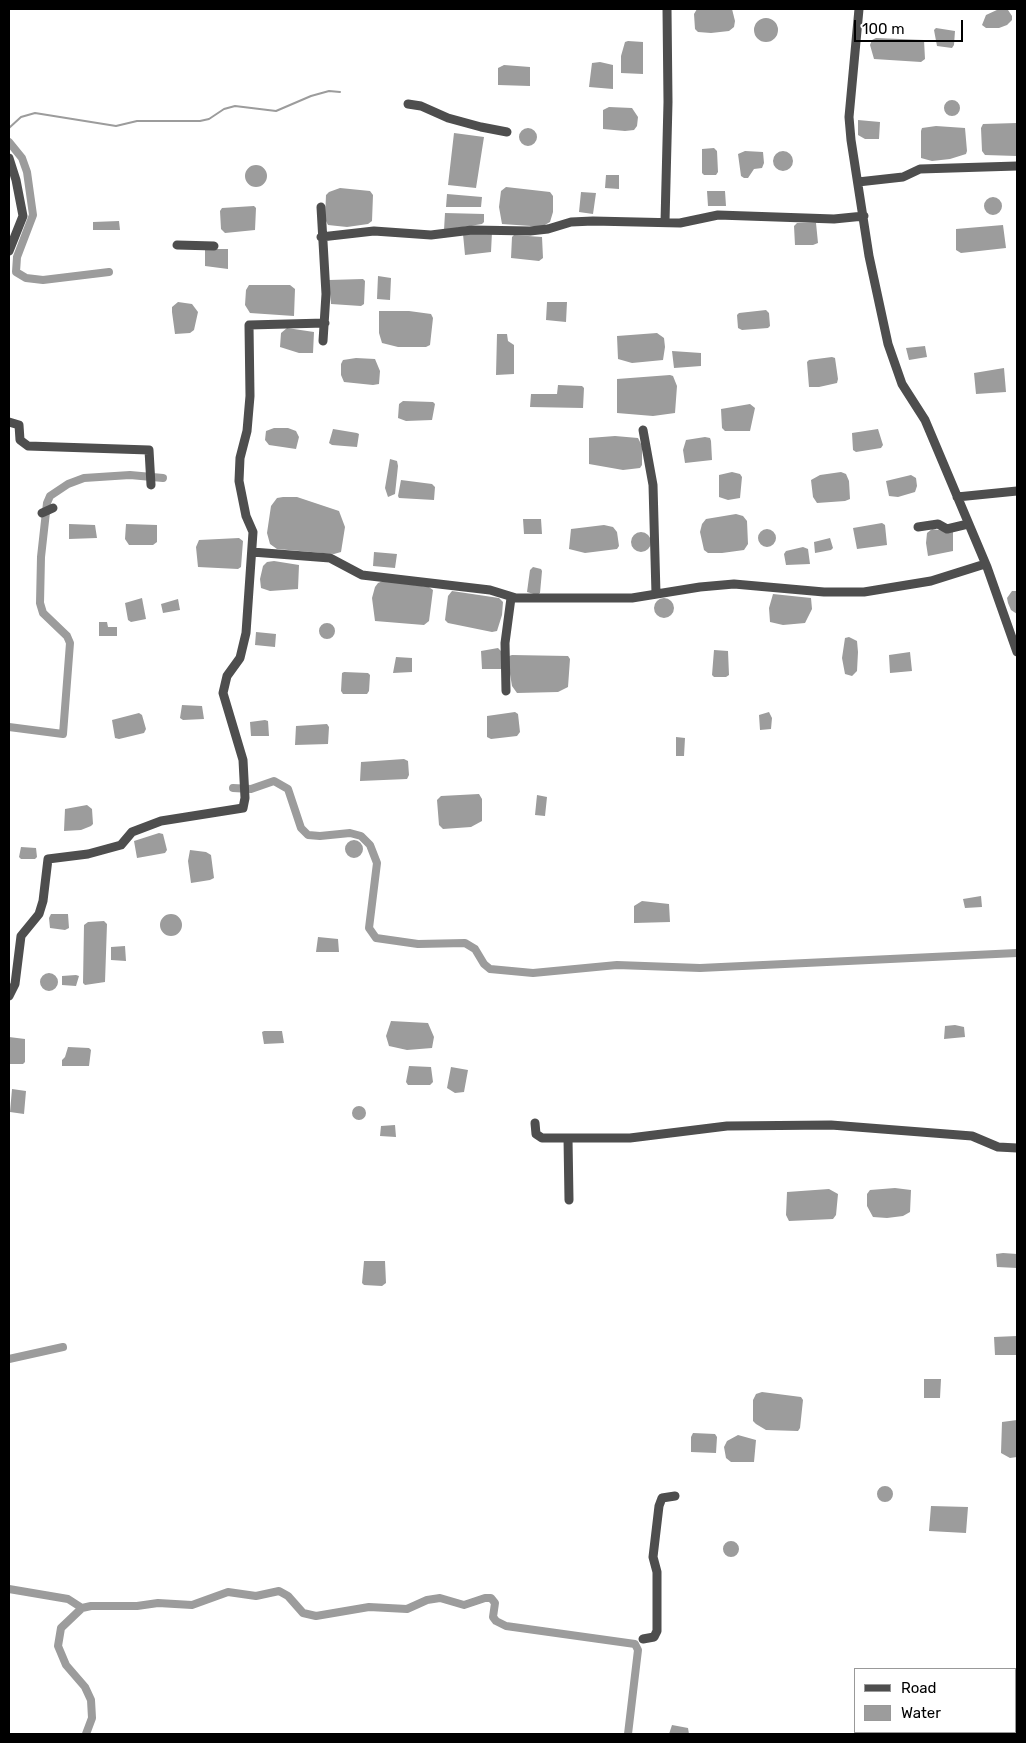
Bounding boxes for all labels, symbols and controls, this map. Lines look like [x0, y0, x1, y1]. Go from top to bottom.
scale bar [856, 10, 965, 42]
text: 100 m [862, 20, 904, 38]
legend [854, 1668, 1016, 1733]
text: Road [901, 1679, 937, 1697]
text: Water [901, 1704, 941, 1722]

